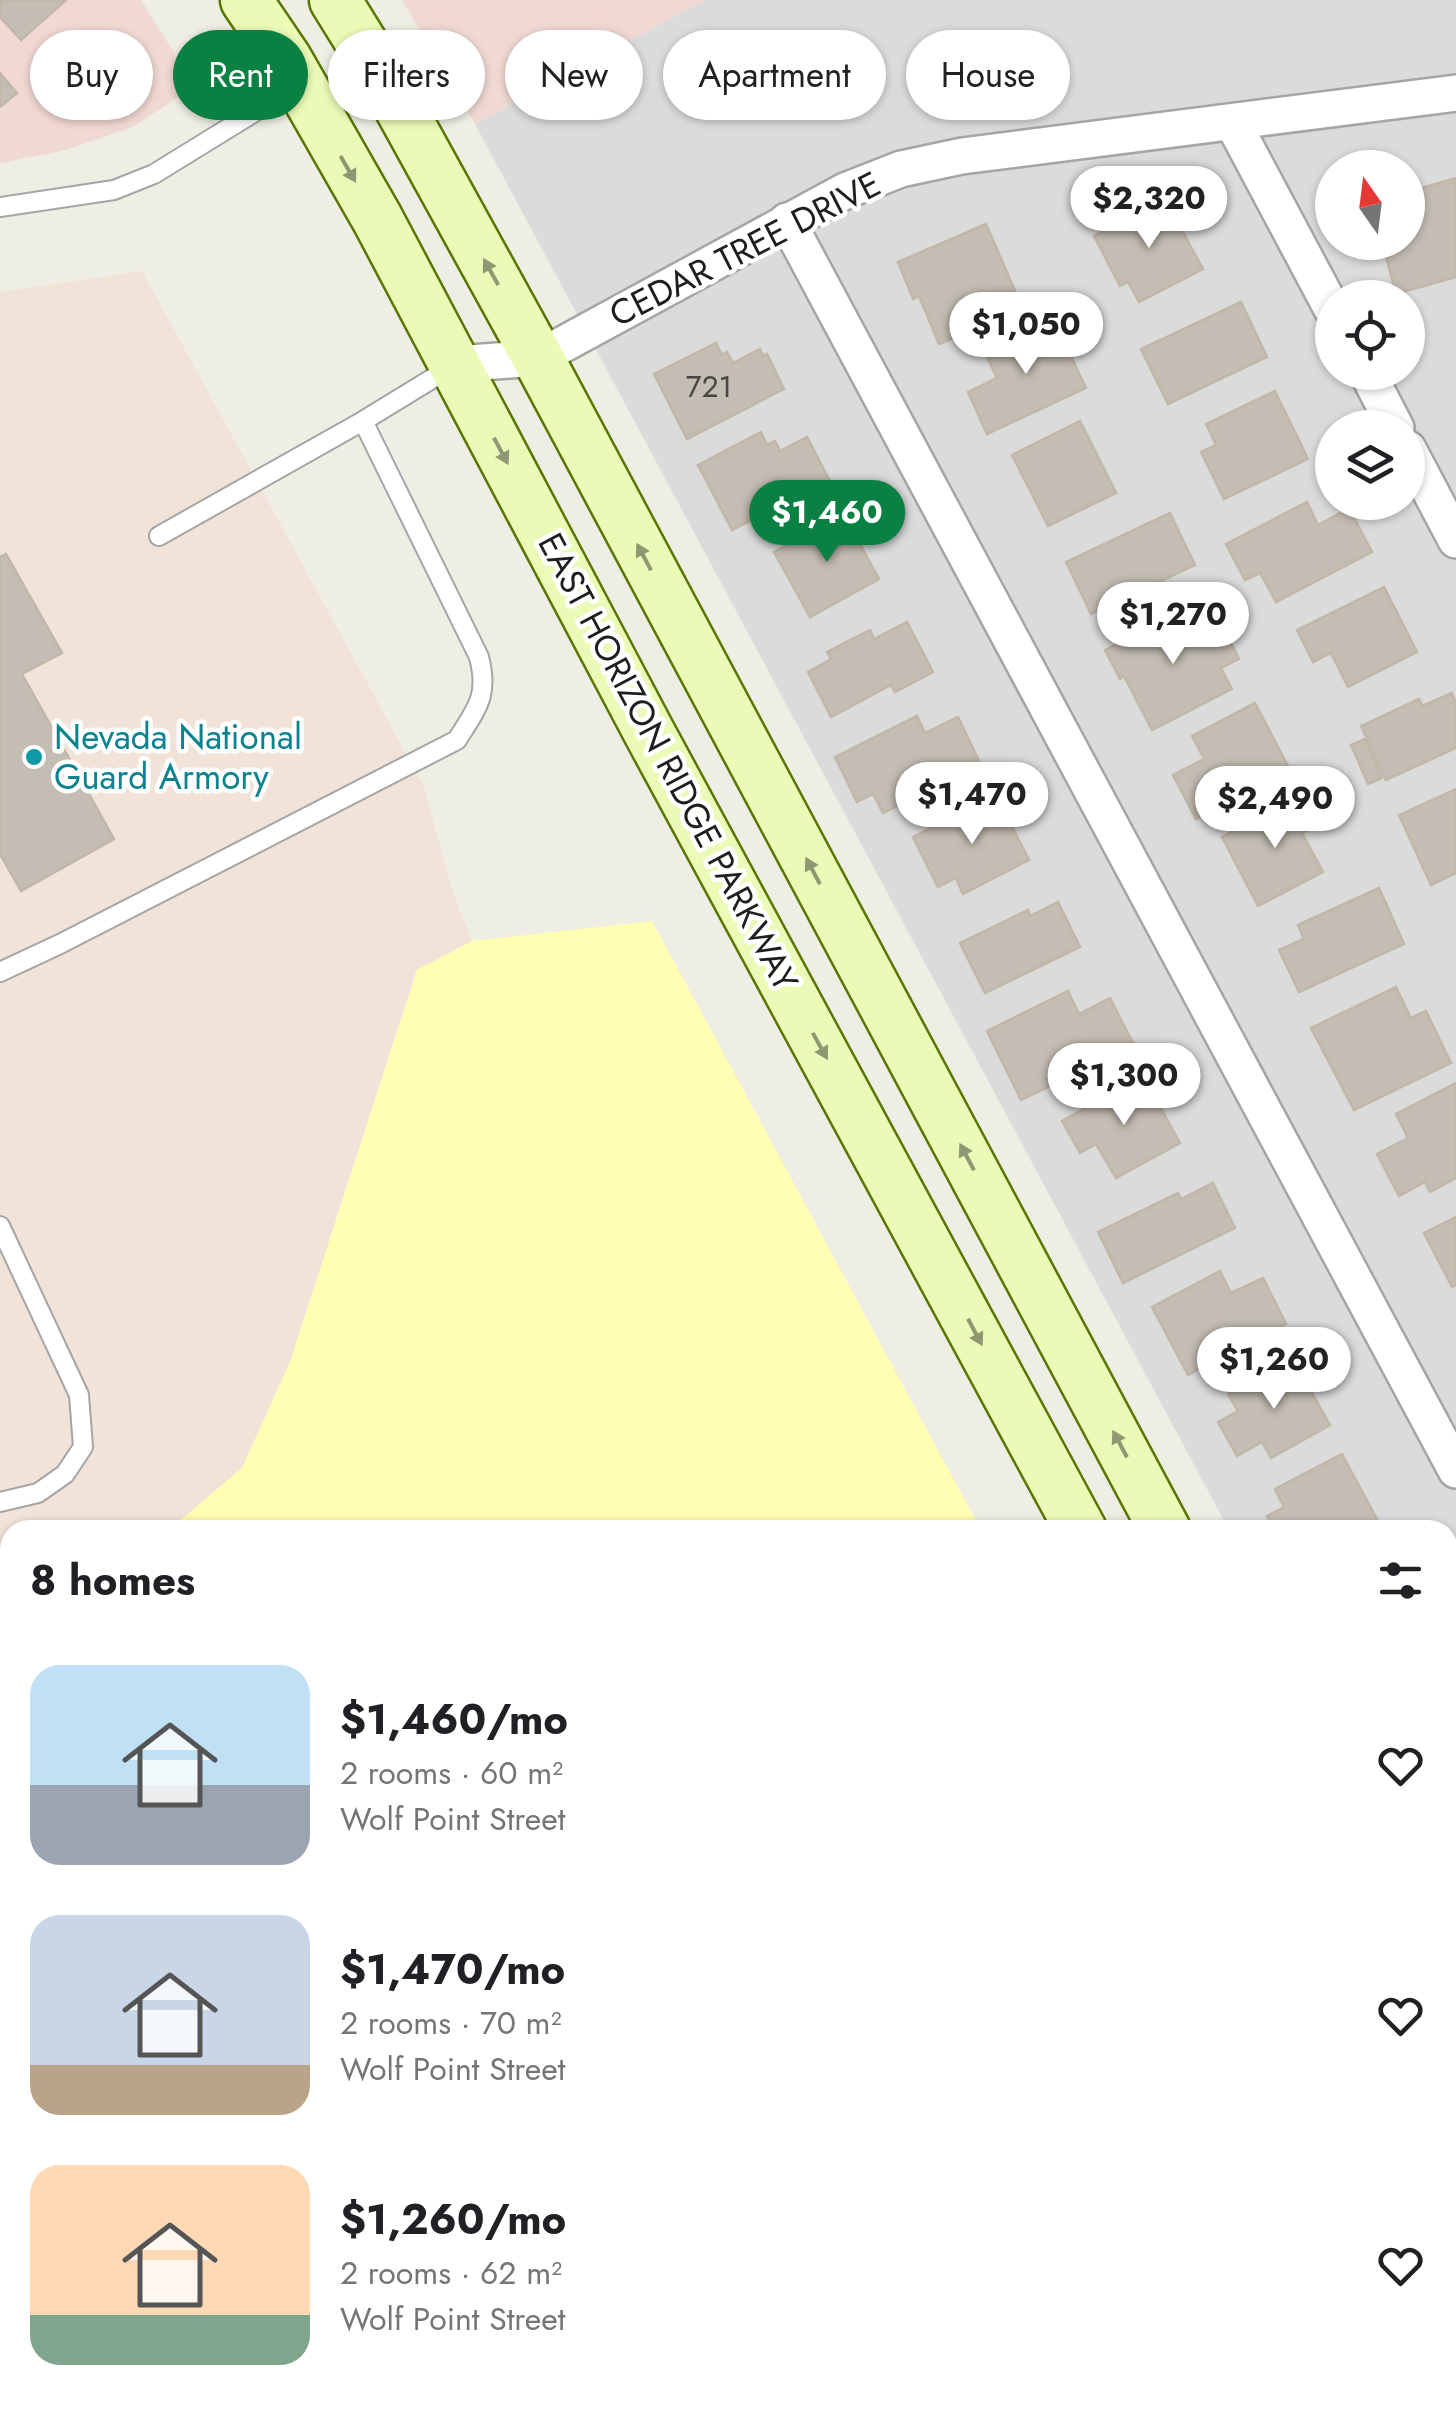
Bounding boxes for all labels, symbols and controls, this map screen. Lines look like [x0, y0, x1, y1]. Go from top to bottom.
chip: Buy [30, 30, 153, 120]
chip: Rent [173, 30, 308, 120]
chip: Filters [328, 30, 485, 120]
chip: New [505, 30, 643, 120]
chip: Apartment [663, 30, 886, 120]
chip: House [906, 30, 1070, 120]
north arrow [1315, 150, 1425, 260]
map controls [1315, 150, 1425, 520]
one-way arrow [339, 155, 357, 183]
street label: CEDAR TREE DRIVE [601, 159, 889, 339]
pin: $2,320 [1068, 166, 1230, 251]
text: $2,320 [1092, 175, 1206, 221]
one-way arrow [483, 258, 500, 287]
button: locate [1315, 280, 1425, 390]
pin: $1,050 [945, 292, 1107, 377]
text: $1,050 [971, 301, 1081, 347]
house number: 721 [686, 365, 732, 408]
button: layers [1315, 410, 1425, 520]
one-way arrow [493, 436, 510, 465]
pin: $1,460 [746, 480, 908, 565]
text: $1,460 [771, 489, 883, 535]
street label: EAST HORIZON RIDGE PARKWAY [526, 524, 810, 1000]
one-way arrow [636, 542, 653, 571]
pin: $1,270 [1092, 582, 1254, 667]
text: $1,270 [1119, 591, 1227, 637]
place label: Nevada National Guard Armory [54, 712, 302, 802]
marker: Nevada National Guard Armory [23, 746, 45, 768]
pin: $1,470 [891, 762, 1053, 847]
pin: $2,490 [1194, 766, 1356, 851]
text: $1,470 [917, 771, 1027, 817]
text: $2,490 [1217, 775, 1333, 821]
one-way arrow [804, 857, 822, 885]
one-way arrow [812, 1031, 829, 1060]
pin: $1,300 [1043, 1043, 1205, 1128]
text: $1,300 [1070, 1052, 1178, 1098]
one-way arrow [959, 1143, 976, 1171]
one-way arrow [966, 1317, 983, 1346]
pin: $1,260 [1193, 1327, 1355, 1412]
text: $1,260 [1219, 1336, 1329, 1382]
one-way arrow [1111, 1429, 1128, 1458]
text: 8 homes [30, 1550, 195, 1611]
icon: filters [1373, 1553, 1428, 1608]
text: $1,460/mo [340, 1689, 568, 1750]
icon: home [110, 1705, 230, 1825]
icon: heart [1373, 1738, 1428, 1793]
text: 2 rooms · 60 m² [340, 1750, 563, 1796]
text: Wolf Point Street [340, 1796, 566, 1842]
text: $1,470/mo [340, 1939, 565, 2000]
icon: home [110, 1955, 230, 2075]
icon: heart [1373, 1988, 1428, 2043]
text: 2 rooms · 70 m² [340, 2000, 562, 2046]
text: Wolf Point Street [340, 2046, 566, 2092]
text: $1,260/mo [340, 2189, 566, 2250]
icon: home [110, 2205, 230, 2325]
icon: heart [1373, 2238, 1428, 2293]
text: 2 rooms · 62 m² [340, 2250, 562, 2296]
text: Wolf Point Street [340, 2296, 566, 2342]

